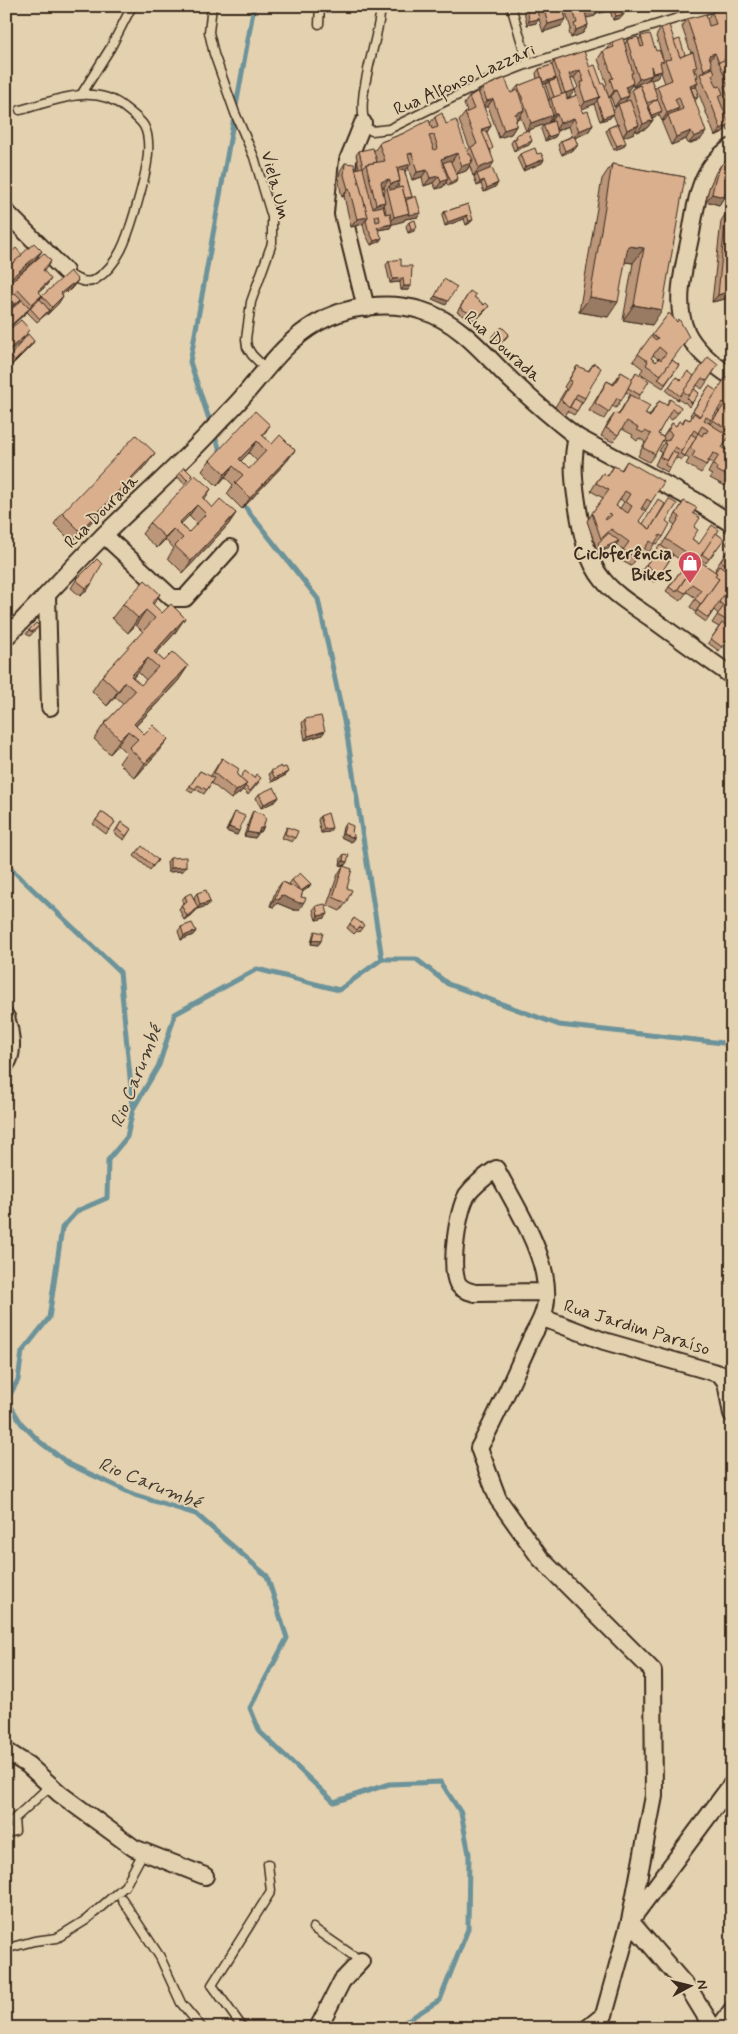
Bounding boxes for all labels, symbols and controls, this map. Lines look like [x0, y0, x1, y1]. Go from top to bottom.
street label: Rua Alfonso Lazzari [390, 38, 540, 124]
street label: Viela Um [254, 148, 296, 222]
street label: Rua Dourada [459, 306, 546, 388]
street label: Rua Dourada [59, 469, 144, 554]
place label: Cicloferência Bikes [573, 542, 672, 587]
shop icon: Cicloferência Bikes [677, 550, 703, 584]
water label: Rio Carumbé [105, 1019, 169, 1131]
street label: Rua Jardim Paraíso [561, 1294, 713, 1362]
water label: Rio Carumbé [95, 1452, 207, 1516]
north arrow [666, 1962, 716, 2012]
text: N [692, 1979, 711, 1990]

